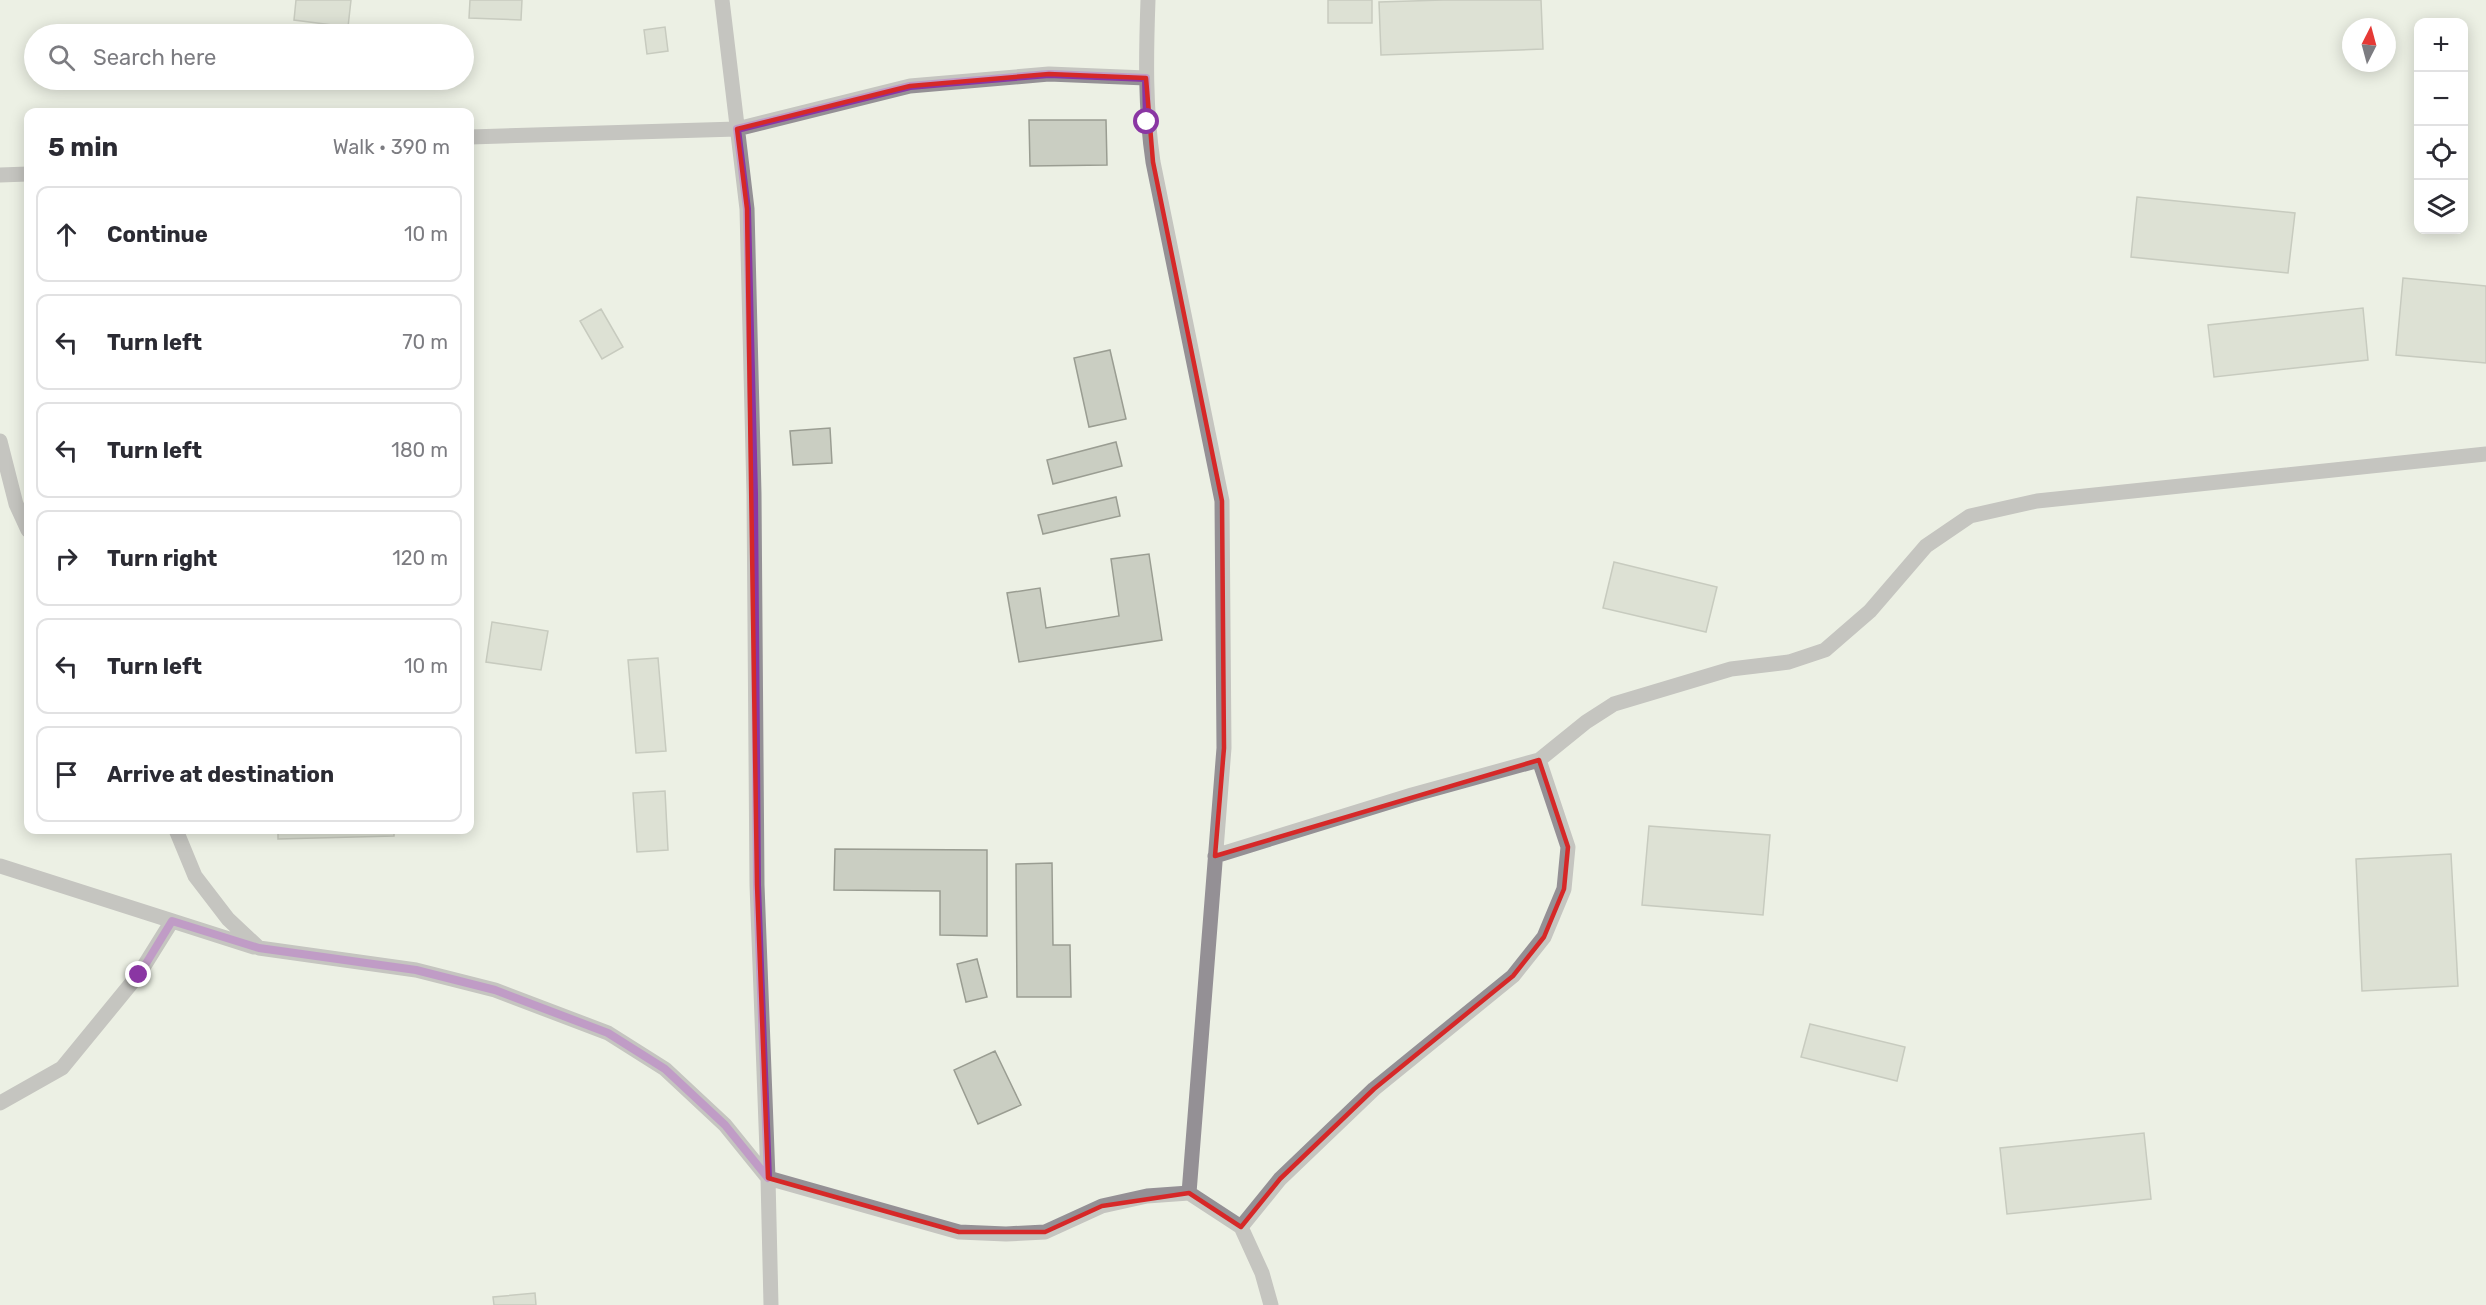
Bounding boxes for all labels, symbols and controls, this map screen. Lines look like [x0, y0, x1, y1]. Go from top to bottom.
north arrow [2342, 18, 2396, 72]
map controls [2414, 18, 2468, 234]
button: + [2414, 18, 2468, 72]
search box [24, 24, 474, 90]
icon: search [45, 41, 78, 74]
text: Search here [93, 44, 216, 71]
button: − [2414, 72, 2468, 126]
route start [1133, 108, 1159, 134]
button: locate [2414, 126, 2468, 180]
text: 5 min [48, 132, 118, 163]
text: Walk · 390 m [333, 135, 450, 159]
button: layers [2414, 180, 2468, 234]
icon: ahead [50, 218, 83, 251]
text: Continue [107, 221, 208, 248]
text: 10 m [404, 222, 448, 246]
icon: left [50, 326, 83, 359]
text: Turn left [107, 329, 202, 356]
text: 70 m [402, 330, 448, 354]
icon: left [50, 434, 83, 467]
text: Turn left [107, 437, 202, 464]
text: 180 m [391, 438, 448, 462]
icon: right [50, 542, 83, 575]
text: Turn right [107, 545, 217, 572]
text: 120 m [392, 546, 448, 570]
icon: left [50, 650, 83, 683]
text: Turn left [107, 653, 202, 680]
text: 10 m [404, 654, 448, 678]
icon: arrive [50, 758, 83, 791]
text: Arrive at destination [107, 761, 334, 788]
route end [125, 961, 151, 987]

